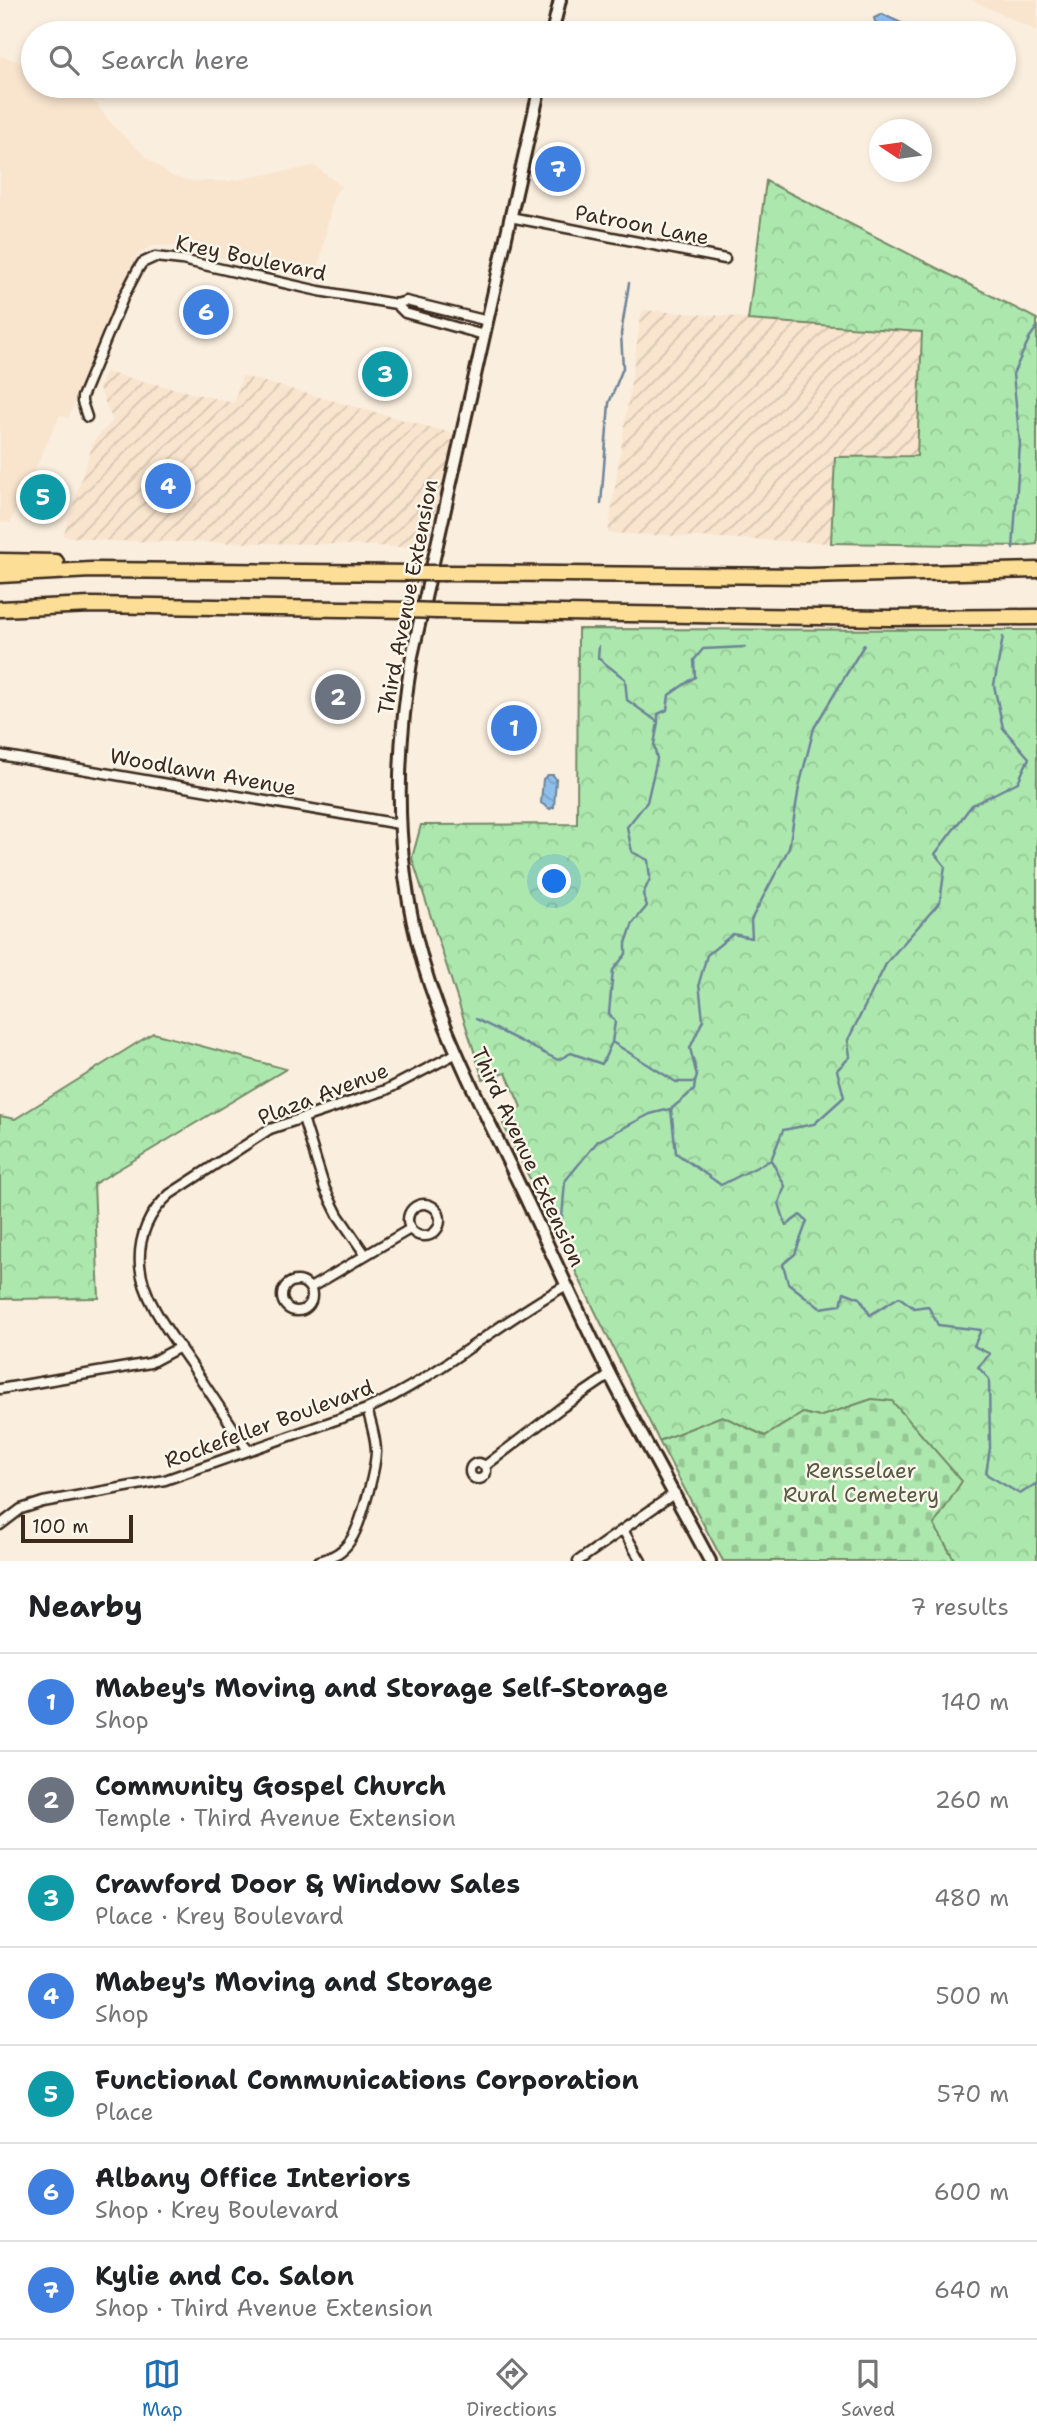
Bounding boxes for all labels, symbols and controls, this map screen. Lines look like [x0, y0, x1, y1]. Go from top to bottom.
search box [21, 21, 1016, 98]
icon: search [45, 41, 83, 79]
text: Search here [101, 42, 250, 77]
north arrow [869, 119, 932, 182]
pin: 7 [535, 143, 581, 195]
street label: Patroon Lane [573, 198, 711, 252]
street label: Krey Boulevard [173, 228, 329, 288]
pin: 6 [183, 286, 229, 338]
pin: 3 [362, 348, 408, 400]
pin: 4 [145, 460, 191, 512]
pin: 5 [20, 471, 66, 523]
street label: Third Avenue Extension [371, 477, 445, 717]
pin: 2 [315, 671, 361, 723]
pin: 1 [491, 702, 537, 754]
street label: Woodlawn Avenue [108, 742, 298, 802]
your location [537, 864, 571, 898]
street label: Third Avenue Extension [465, 1043, 591, 1272]
street label: Plaza Avenue [254, 1056, 392, 1132]
street label: Rockefeller Boulevard [161, 1373, 377, 1475]
park label: Rensselaer Rural Cemetery [783, 1457, 939, 1509]
scale bar [21, 1512, 133, 1544]
text: 100 m [32, 1514, 89, 1539]
text: Nearby [28, 1586, 143, 1627]
text: 7 results [910, 1592, 1009, 1622]
text: Mabey's Moving and Storage Self-Storage [95, 1670, 668, 1705]
text: 1 [46, 1687, 56, 1717]
text: 140 m [941, 1687, 1009, 1717]
text: Shop [95, 1705, 149, 1735]
text: Community Gospel Church [95, 1768, 446, 1803]
text: 2 [43, 1785, 59, 1815]
text: 260 m [935, 1785, 1009, 1815]
text: Temple · Third Avenue Extension [95, 1803, 456, 1833]
text: Crawford Door & Window Sales [95, 1866, 520, 1901]
text: 3 [43, 1883, 59, 1913]
text: 480 m [934, 1883, 1009, 1913]
text: Place · Krey Boulevard [95, 1901, 344, 1931]
text: Mabey's Moving and Storage [95, 1964, 493, 1999]
text: 4 [43, 1981, 59, 2011]
text: 500 m [935, 1981, 1009, 2011]
text: Shop [95, 1999, 149, 2029]
text: Functional Communications Corporation [95, 2062, 639, 2097]
text: 5 [44, 2079, 58, 2109]
text: 570 m [937, 2079, 1009, 2109]
text: Place [95, 2097, 154, 2127]
text: Albany Office Interiors [95, 2160, 411, 2195]
text: 6 [43, 2177, 59, 2207]
text: 600 m [934, 2177, 1009, 2207]
text: Shop · Krey Boulevard [95, 2195, 339, 2225]
text: Kylie and Co. Salon [95, 2258, 354, 2293]
text: 7 [43, 2275, 59, 2305]
text: 640 m [934, 2275, 1009, 2305]
text: Shop · Third Avenue Extension [95, 2293, 433, 2323]
tab: Map [142, 2355, 183, 2422]
tab: Directions [467, 2355, 557, 2422]
tab: Saved [841, 2355, 895, 2422]

